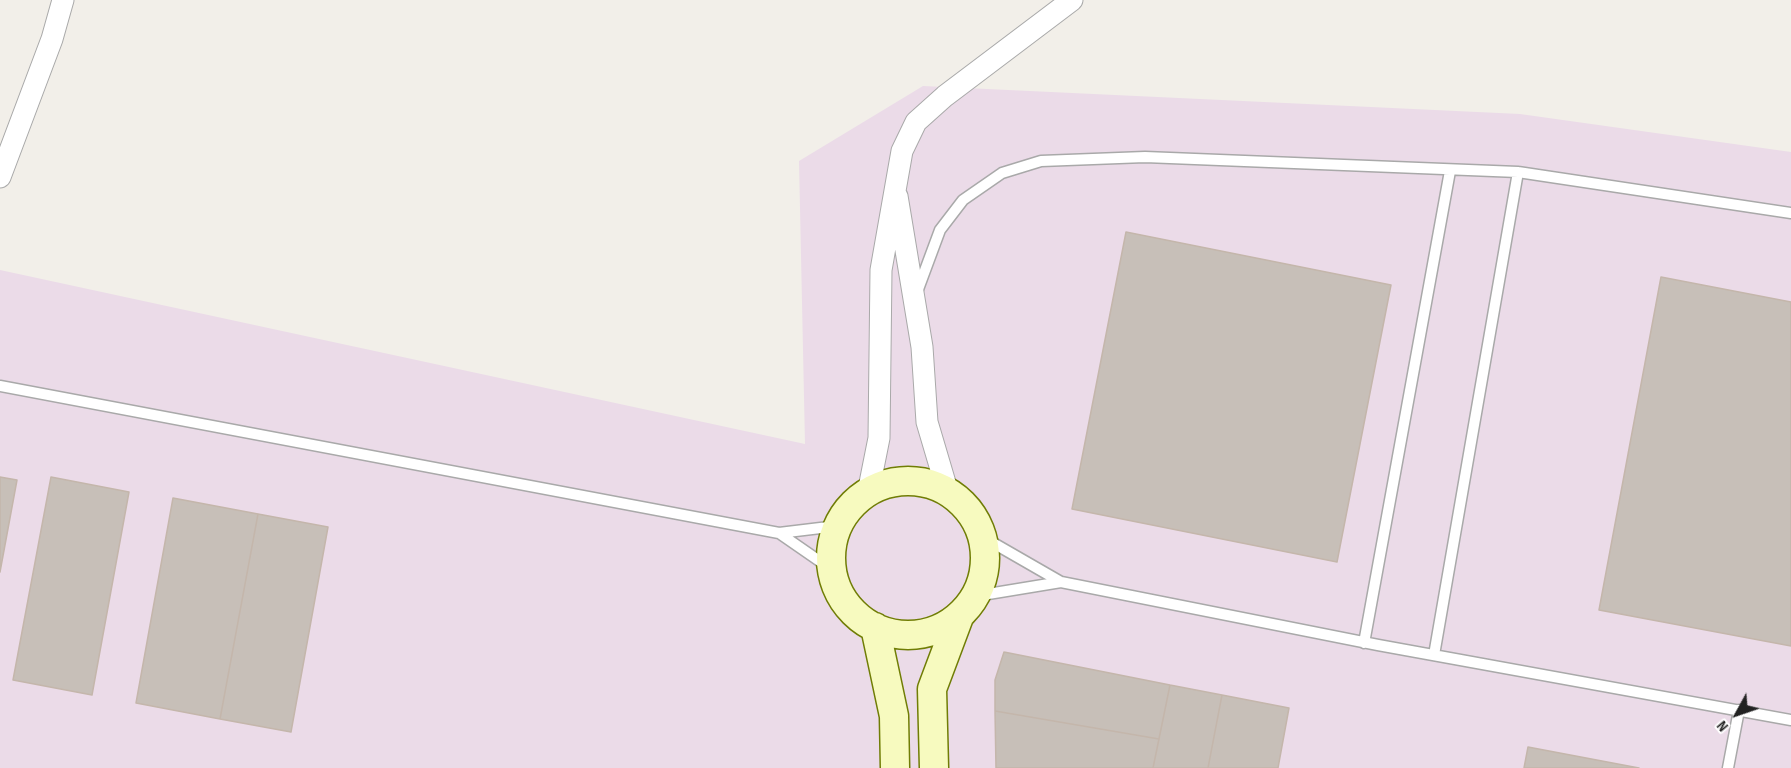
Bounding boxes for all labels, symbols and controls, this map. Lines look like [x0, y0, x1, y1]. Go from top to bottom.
north arrow [1707, 684, 1767, 744]
text: N [1713, 717, 1733, 735]

